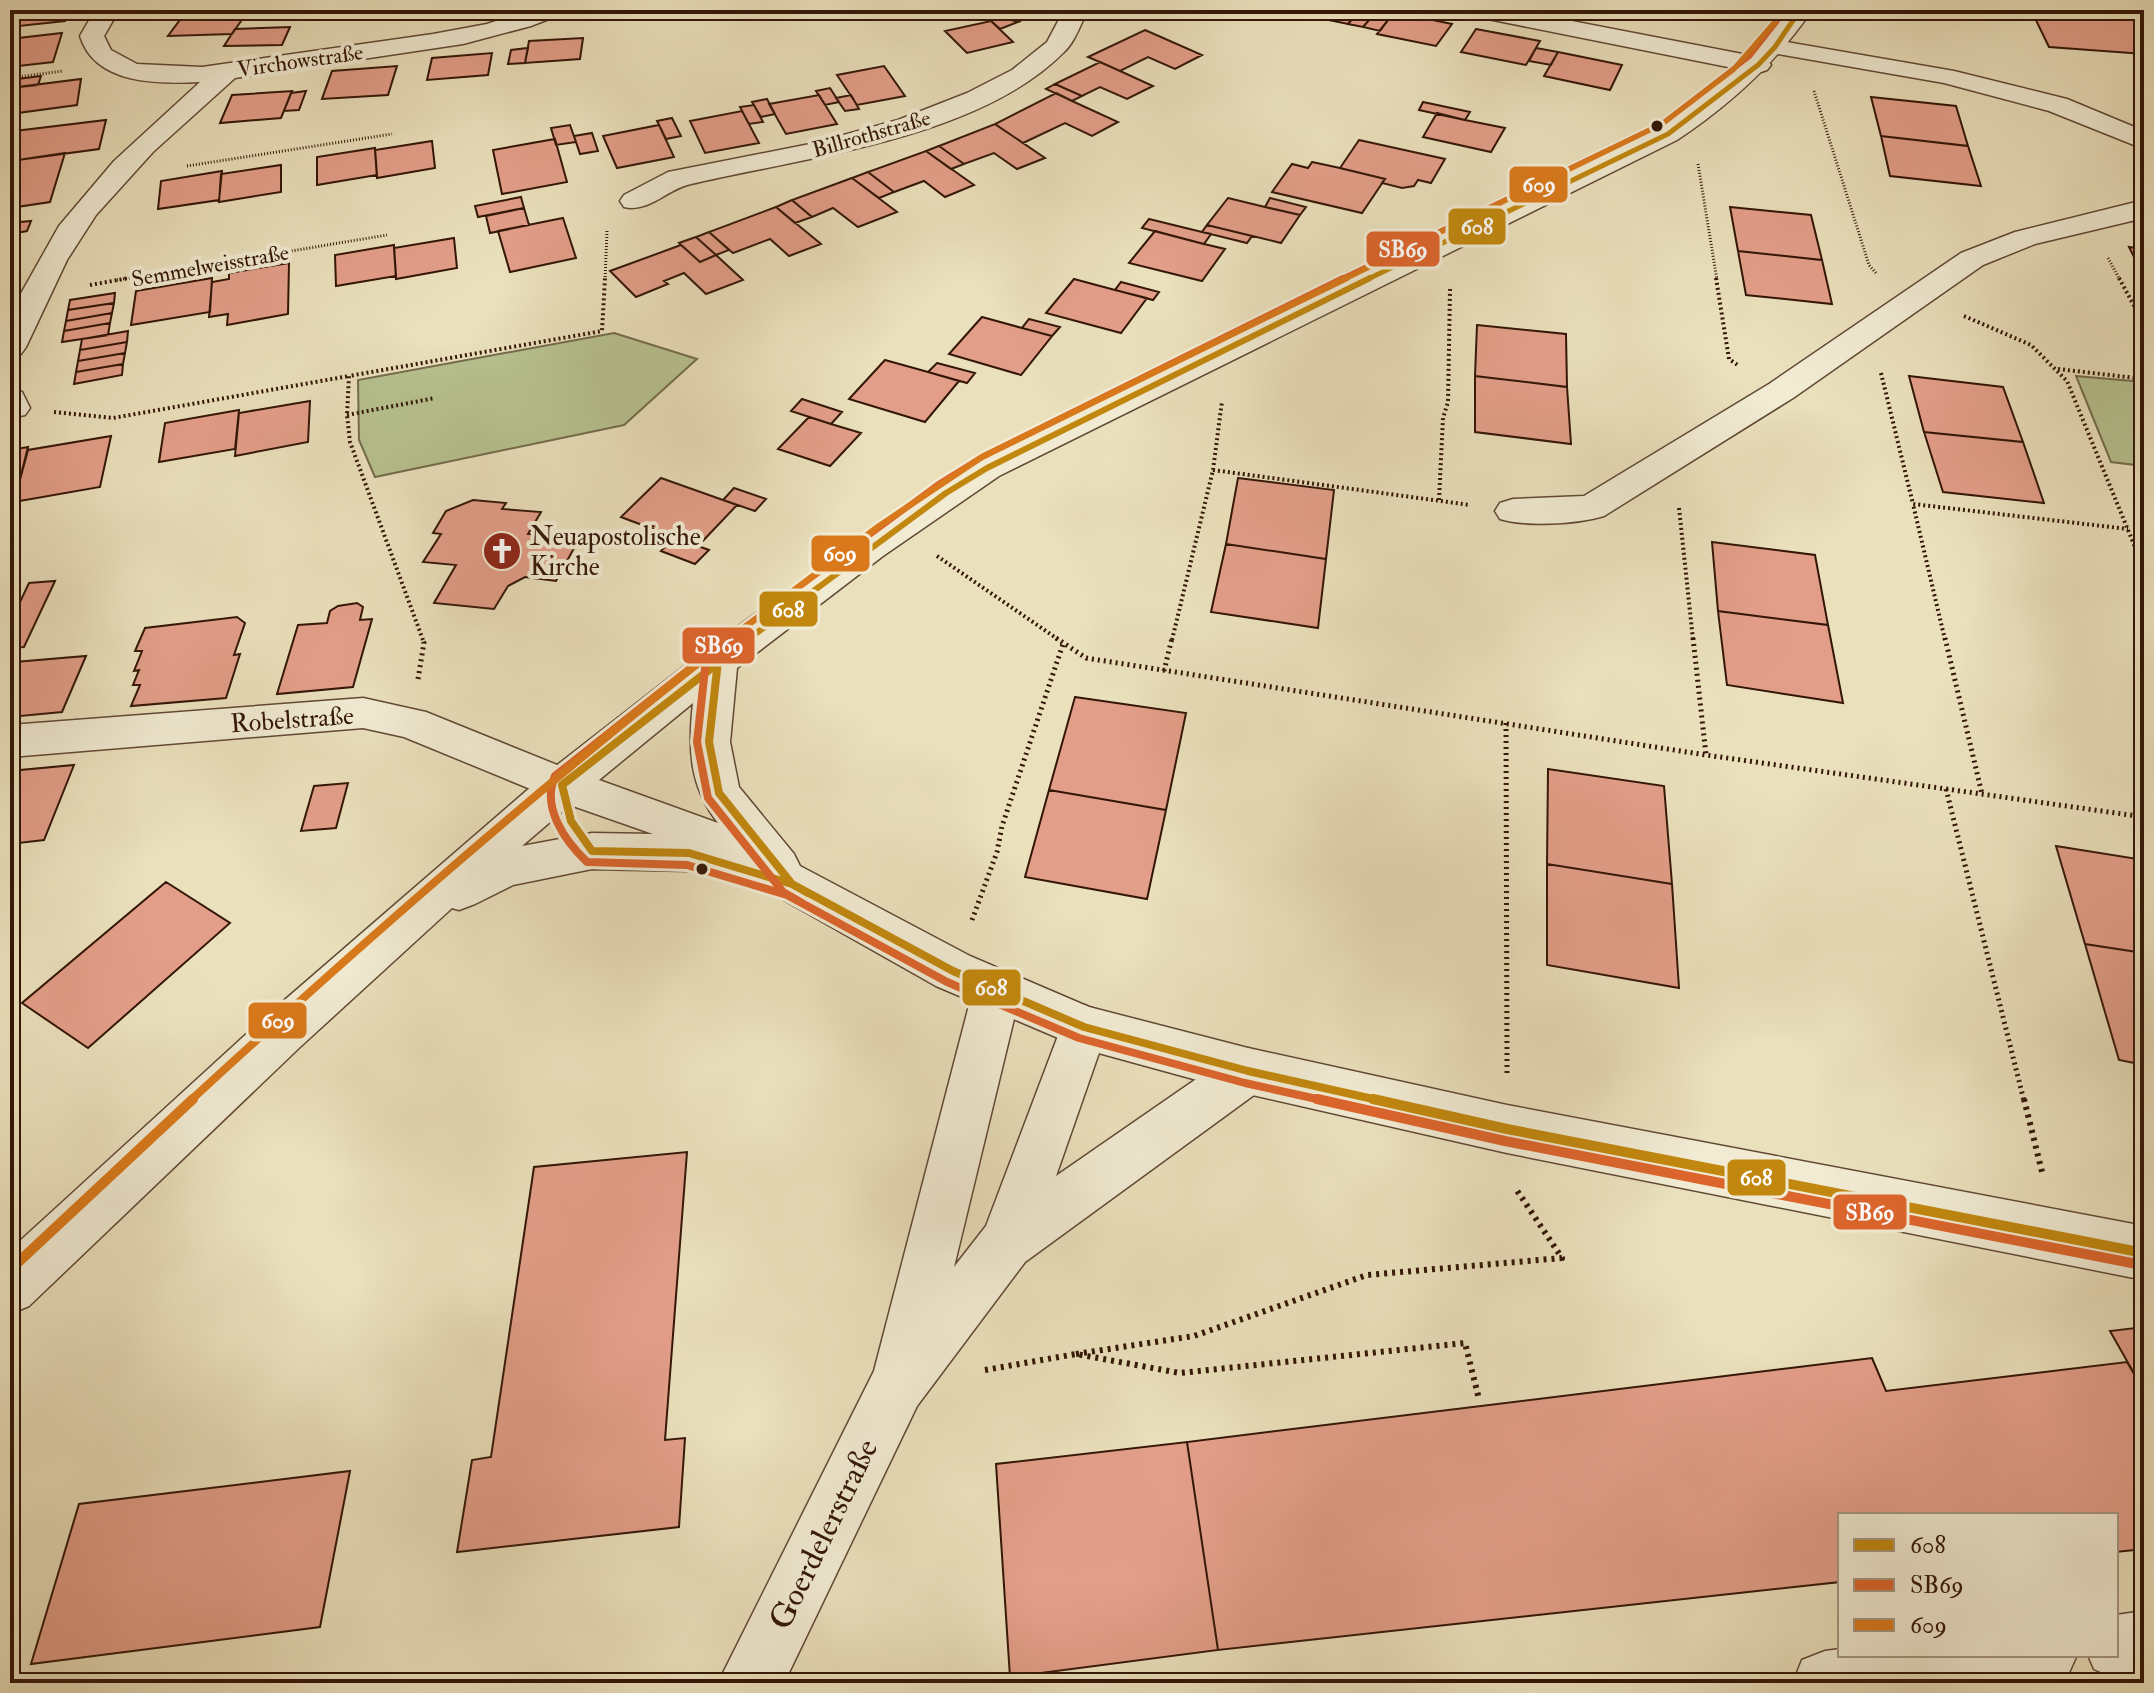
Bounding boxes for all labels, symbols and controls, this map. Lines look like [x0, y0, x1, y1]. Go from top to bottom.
street label: Virchowstraße [235, 38, 365, 84]
street label: Billrothstraße [809, 104, 934, 164]
unlabelled marker [1649, 118, 1665, 134]
line badge: 609 [1508, 165, 1569, 204]
text: 609 [1522, 171, 1556, 199]
line badge: 608 [1447, 207, 1507, 246]
text: 608 [1461, 213, 1494, 241]
line badge: SB69 [1365, 230, 1441, 268]
text: SB69 [1378, 236, 1428, 264]
street label: Semmelweisstraße [129, 238, 291, 294]
place label: Neuapostolische Kirche [530, 521, 701, 583]
church icon: Neuapostolische Kirche [481, 530, 523, 572]
line badge: 609 [810, 534, 871, 573]
text: 609 [823, 540, 857, 568]
line badge: 608 [758, 590, 819, 628]
text: 608 [772, 596, 805, 624]
line badge: SB69 [681, 626, 756, 665]
text: SB69 [694, 632, 744, 660]
street label: Robelstraße [229, 700, 355, 740]
unlabelled marker [694, 861, 710, 877]
line badge: 608 [961, 968, 1022, 1007]
text: 608 [975, 974, 1008, 1002]
line badge: 609 [247, 1001, 308, 1040]
text: 609 [261, 1007, 295, 1035]
line badge: 608 [1726, 1158, 1787, 1197]
text: 608 [1740, 1164, 1773, 1192]
line badge: SB69 [1832, 1193, 1908, 1231]
text: SB69 [1845, 1199, 1895, 1227]
street label: Goerdelerstraße [761, 1433, 887, 1636]
legend [1838, 1513, 2118, 1657]
text: 608 [1910, 1530, 1946, 1561]
text: SB69 [1910, 1570, 1963, 1601]
text: 609 [1910, 1610, 1947, 1641]

